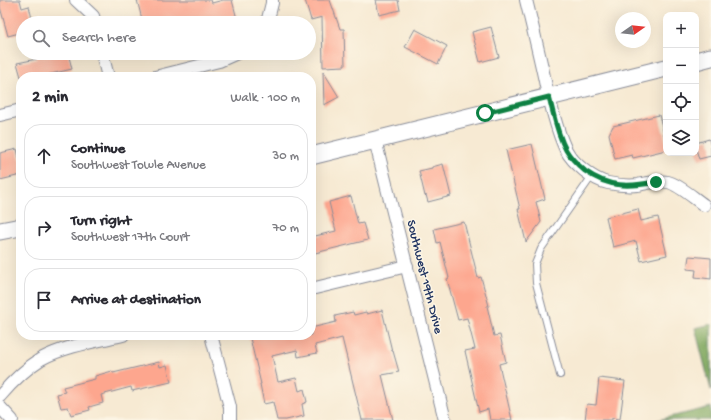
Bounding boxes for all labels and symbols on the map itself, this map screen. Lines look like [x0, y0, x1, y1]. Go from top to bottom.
north arrow [615, 12, 651, 48]
route start [476, 104, 494, 122]
route end [647, 173, 665, 191]
street label: Southwest 19th Drive [403, 219, 445, 336]

